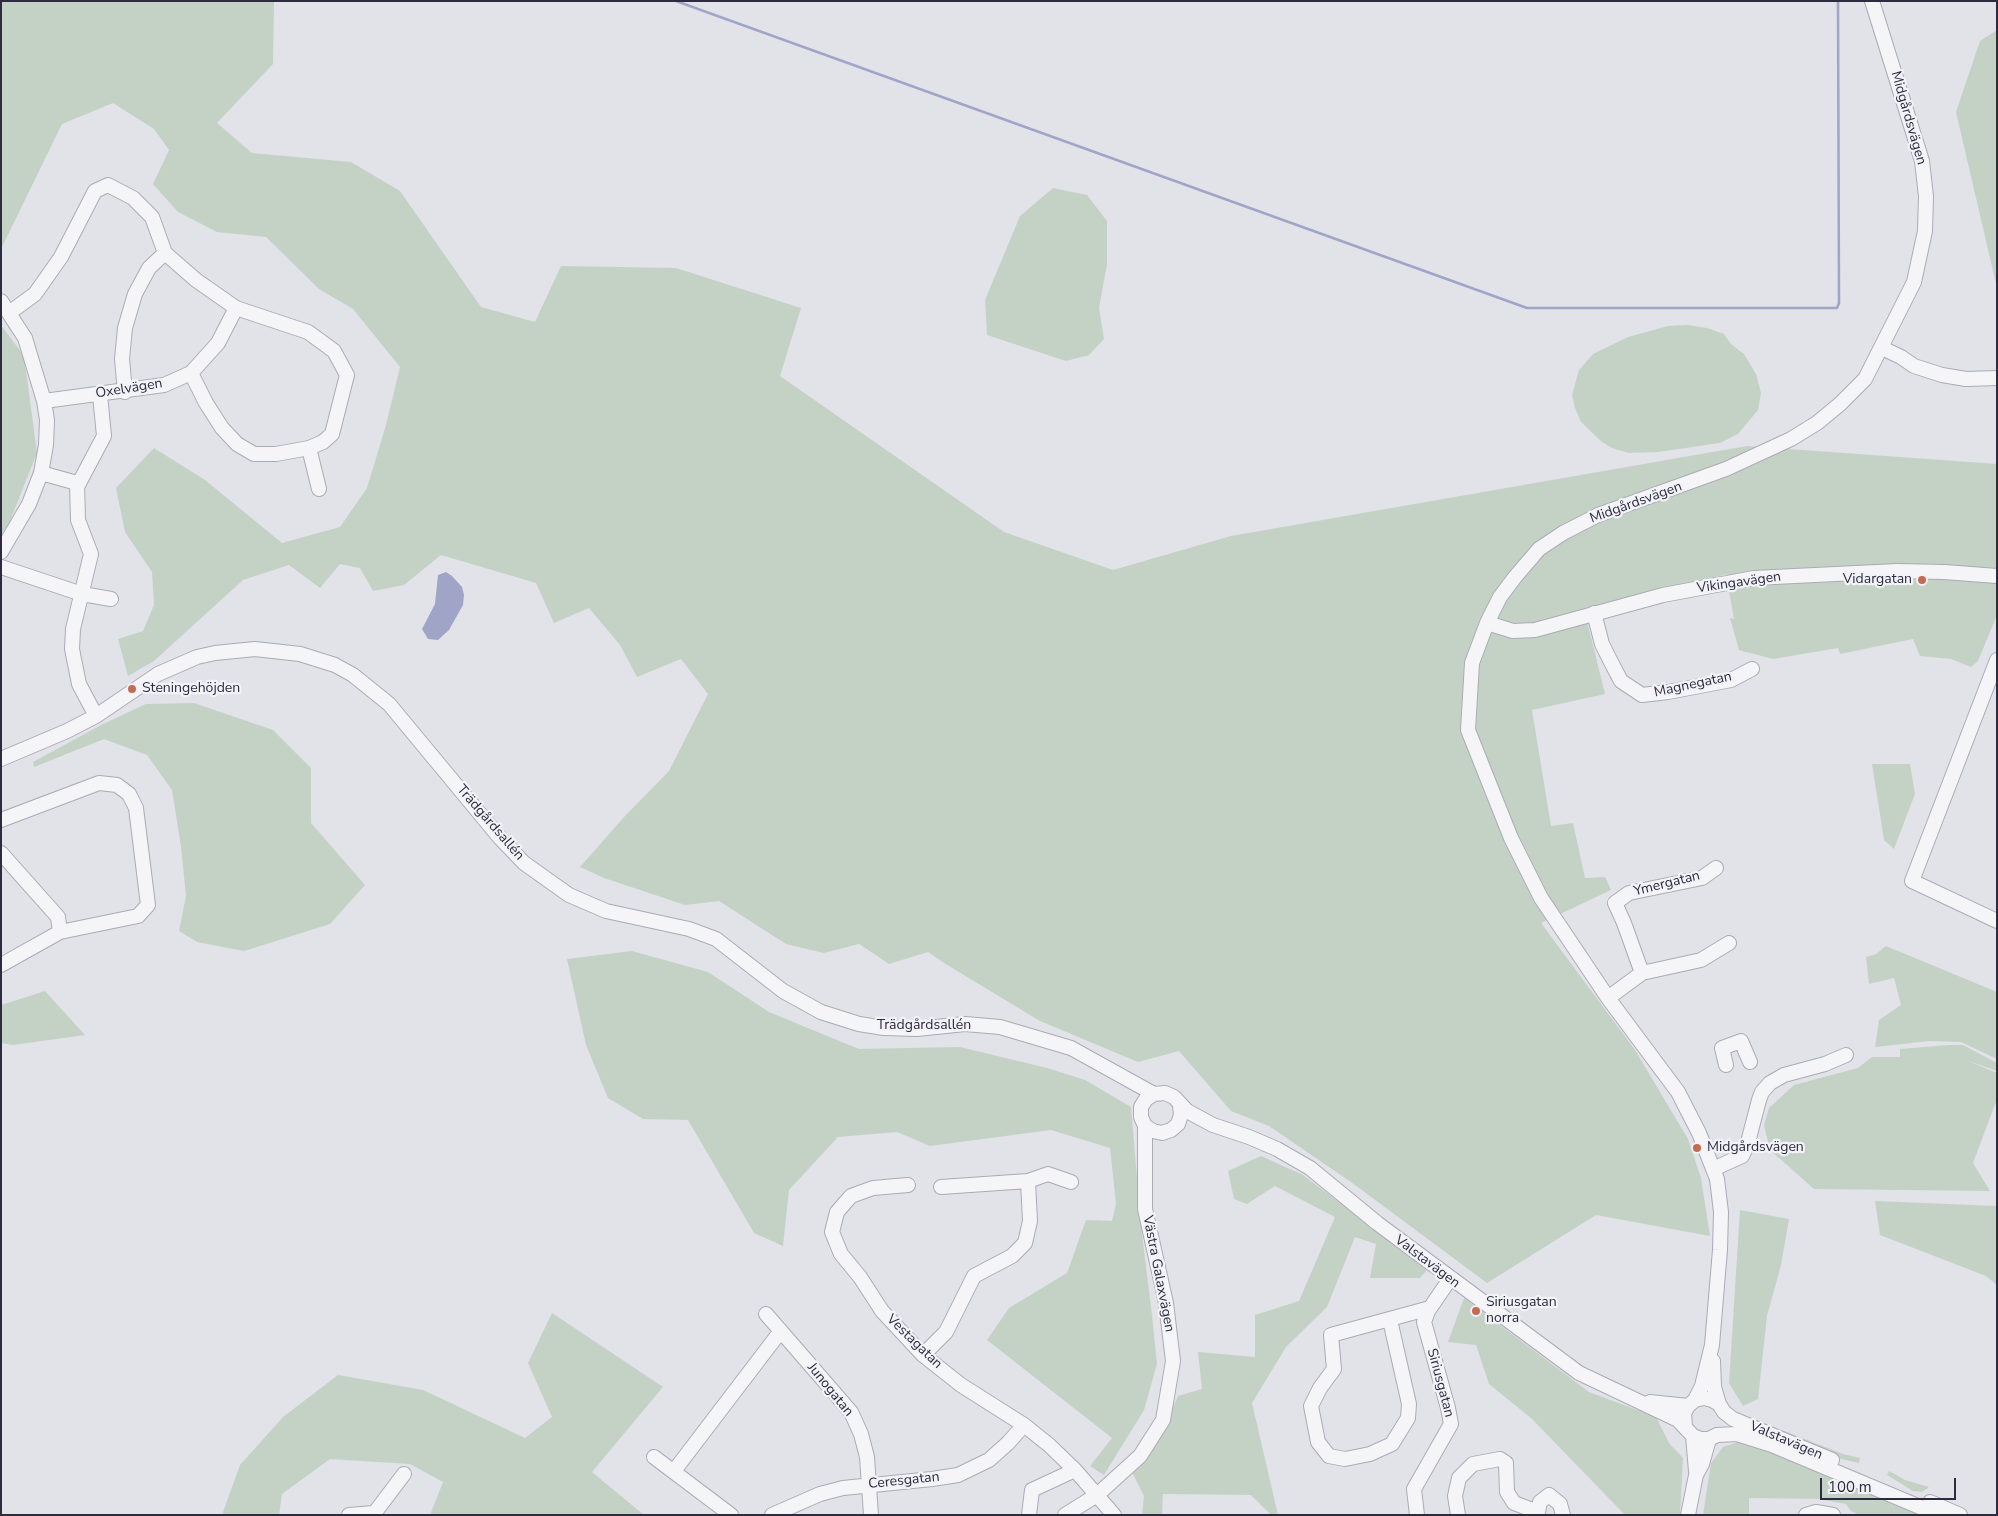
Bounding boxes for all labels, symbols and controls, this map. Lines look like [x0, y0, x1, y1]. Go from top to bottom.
street label: Midgårdsvägen [1887, 69, 1929, 167]
street label: Oxelvägen [94, 375, 164, 403]
street label: Midgårdsvägen [1588, 479, 1684, 527]
street label: Vikingavägen [1696, 569, 1782, 597]
place label: Vidargatan [1843, 572, 1912, 588]
marker: Vidargatan [1916, 574, 1928, 586]
street label: Magnegatan [1653, 669, 1733, 701]
place label: Steningehöjden [142, 681, 240, 697]
marker: Steningehöjden [126, 683, 138, 695]
street label: Trädgårdsallén [453, 782, 527, 864]
street label: Ymergatan [1632, 868, 1702, 900]
street label: Trädgårdsallén [877, 1018, 971, 1034]
place label: Midgårdsvägen [1707, 1140, 1804, 1156]
marker: Midgårdsvägen [1691, 1142, 1703, 1154]
street label: Västra Galaxvägen [1138, 1214, 1178, 1334]
street label: Valstavägen [1391, 1232, 1463, 1292]
place label: Siriusgatan norra [1486, 1295, 1557, 1328]
marker: Siriusgatan norra [1470, 1305, 1482, 1317]
street label: Vestagatan [883, 1311, 945, 1373]
street label: Siriusgatan [1423, 1347, 1457, 1419]
street label: Junogatan [803, 1360, 857, 1420]
street label: Valstavägen [1747, 1418, 1825, 1464]
scale bar [1823, 1468, 1959, 1500]
street label: Ceresgatan [868, 1469, 940, 1493]
text: 100 m [1828, 1477, 1872, 1497]

